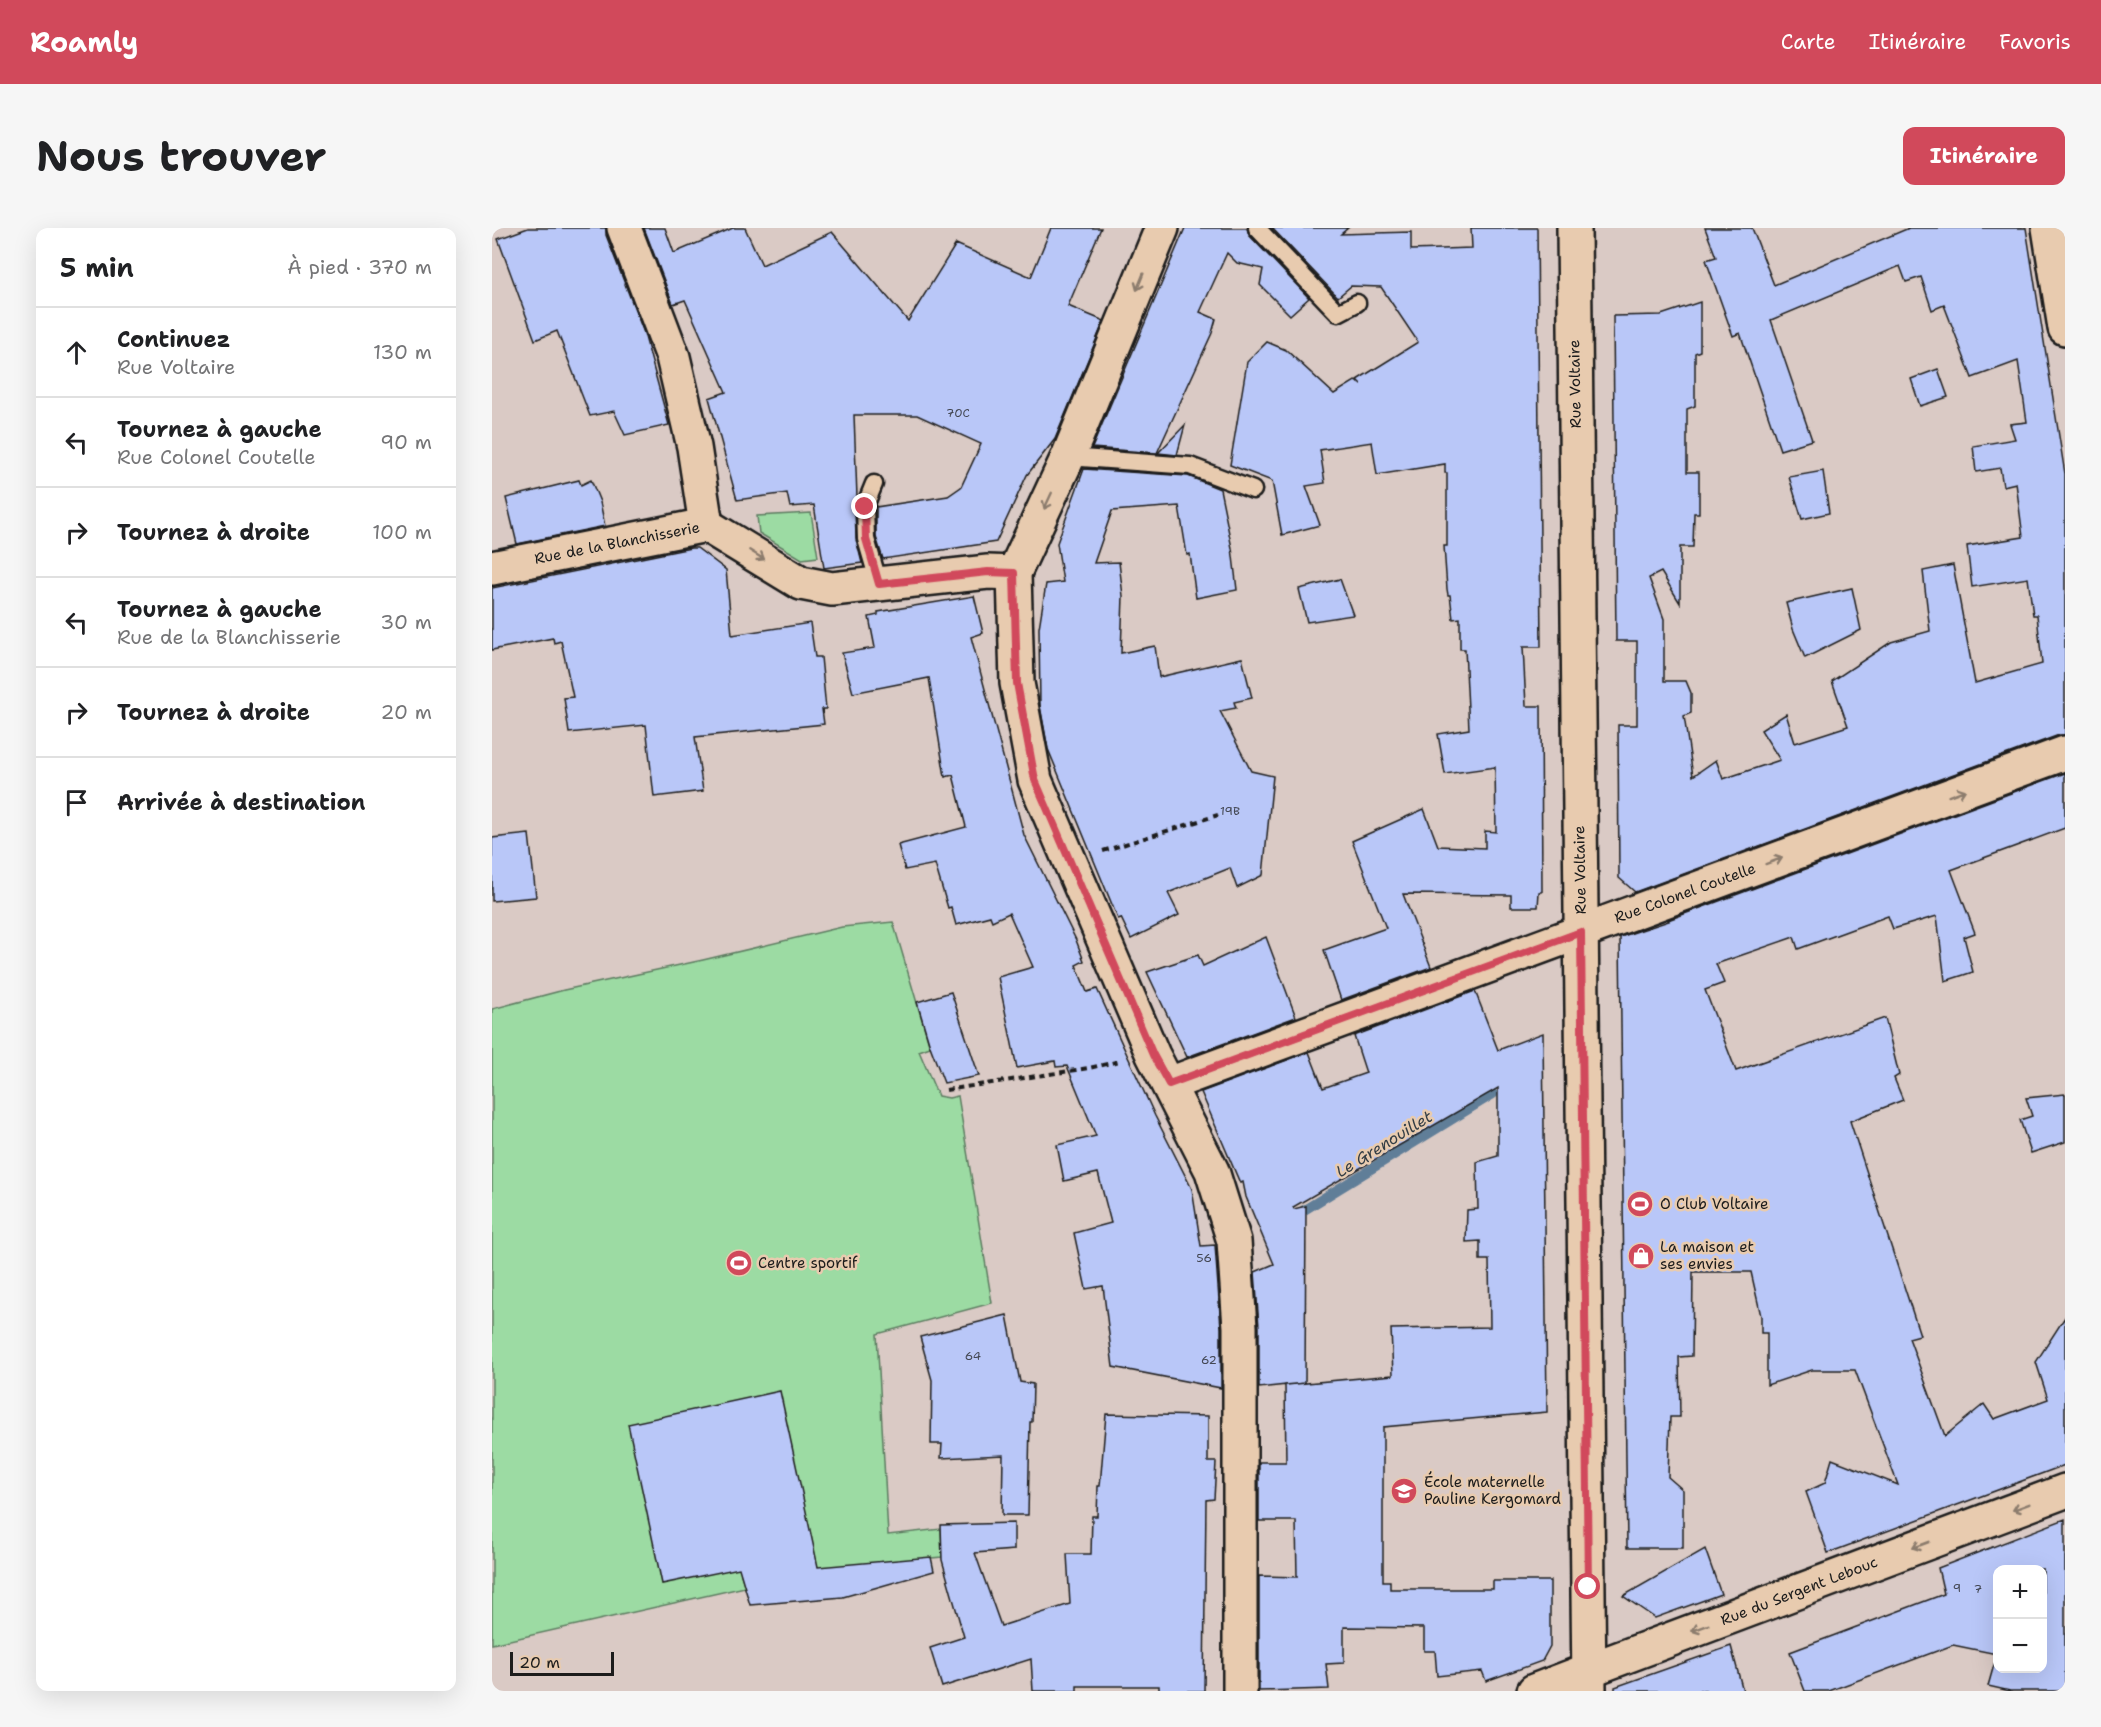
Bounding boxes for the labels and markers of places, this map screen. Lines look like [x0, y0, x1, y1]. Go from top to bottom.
sports icon: O Club Voltaire [1625, 1189, 1655, 1219]
place label: O Club Voltaire [1660, 1194, 1768, 1214]
place label: La maison et ses envies [1660, 1237, 1754, 1274]
shop icon: La maison et ses envies [1626, 1241, 1656, 1271]
sports icon: Centre sportif [724, 1248, 754, 1278]
place label: Centre sportif [758, 1253, 858, 1273]
place label: École maternelle Pauline Kergomard [1424, 1471, 1561, 1509]
school or university icon: École maternelle Pauline Kergomard [1389, 1476, 1419, 1506]

